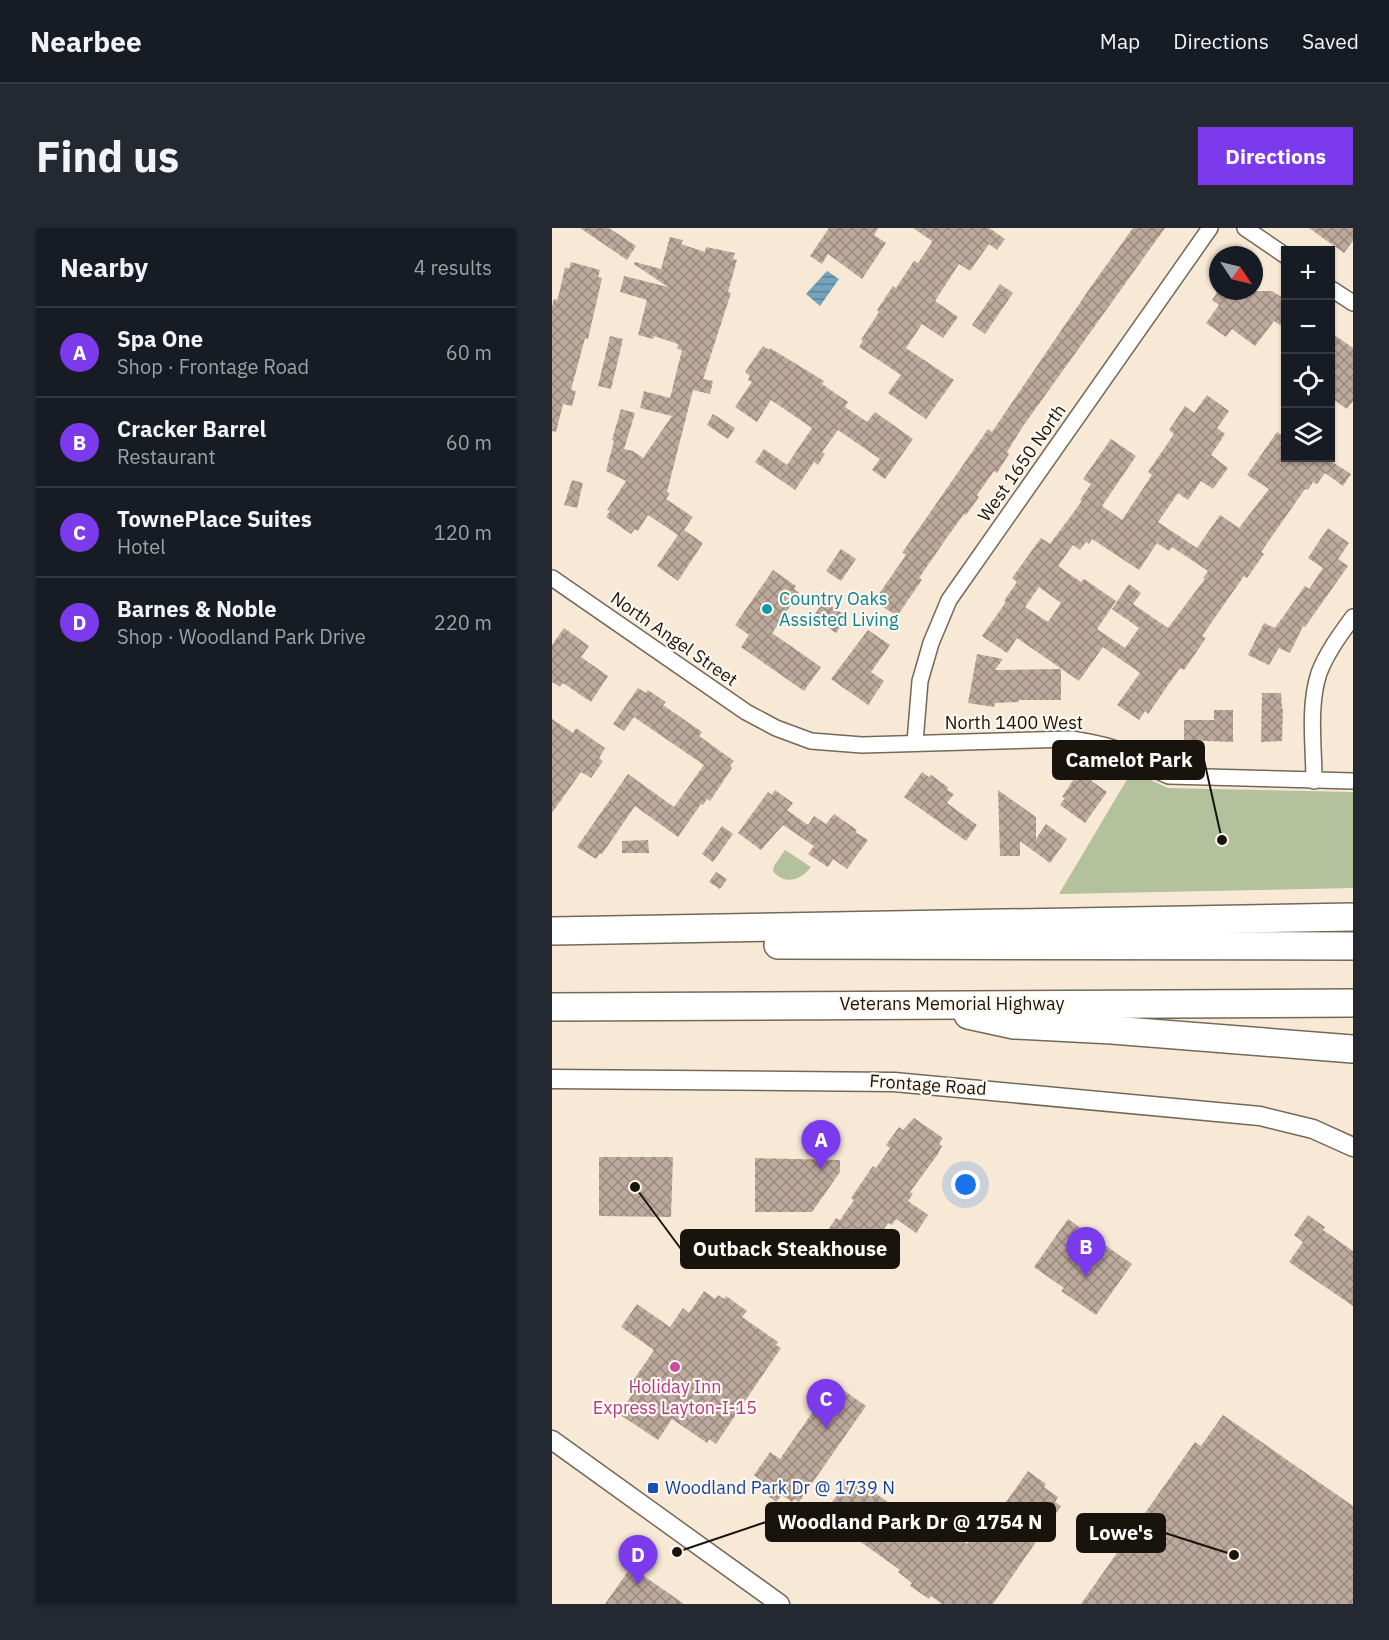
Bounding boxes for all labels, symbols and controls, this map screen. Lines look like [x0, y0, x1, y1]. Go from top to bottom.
text: Nearbee [30, 23, 142, 60]
text: Map [1100, 27, 1140, 55]
text: Directions [1173, 27, 1269, 55]
text: Saved [1302, 27, 1359, 55]
button: Directions [1198, 127, 1353, 185]
text: Find us [36, 129, 179, 184]
north arrow [1209, 246, 1263, 300]
map controls [1281, 246, 1335, 462]
button: + [1281, 246, 1335, 300]
text: Nearby [60, 250, 148, 284]
text: 4 results [414, 254, 492, 281]
button: − [1281, 300, 1335, 354]
text: Spa One [117, 324, 203, 353]
text: A [73, 339, 86, 366]
text: 60 m [446, 339, 492, 366]
text: Shop · Frontage Road [117, 353, 309, 380]
button: locate [1281, 354, 1335, 408]
street label: West 1650 North [972, 399, 1071, 526]
button: layers [1281, 408, 1335, 462]
text: Cracker Barrel [117, 414, 266, 443]
text: B [73, 429, 86, 456]
text: 60 m [446, 429, 492, 456]
text: Restaurant [117, 443, 215, 470]
text: TownePlace Suites [117, 504, 312, 533]
text: C [73, 519, 86, 546]
text: 120 m [434, 519, 492, 546]
text: Hotel [117, 533, 166, 560]
street label: North Angel Street [606, 586, 742, 691]
place label: Country Oaks Assisted Living [779, 587, 899, 631]
text: Barnes & Noble [117, 594, 277, 623]
marker: Country Oaks Assisted Living [760, 602, 774, 616]
text: D [73, 609, 86, 636]
text: 220 m [434, 609, 492, 636]
text: Shop · Woodland Park Drive [117, 623, 366, 650]
street label: North 1400 West [945, 711, 1083, 734]
callout: Camelot Park [1053, 741, 1204, 779]
text: Camelot Park [1066, 746, 1193, 773]
street label: Veterans Memorial Highway [840, 992, 1065, 1015]
street label: Frontage Road [869, 1069, 987, 1100]
pin: A [802, 1120, 840, 1170]
your location [951, 1170, 980, 1199]
pin: B [1066, 1228, 1106, 1277]
callout: Outback Steakhouse [681, 1230, 899, 1268]
text: Outback Steakhouse [693, 1235, 887, 1262]
marker: Holiday Inn Express Layton-I-15 [668, 1360, 682, 1374]
place label: Holiday Inn Express Layton-I-15 [593, 1375, 757, 1419]
pin: C [806, 1380, 846, 1429]
place label: Woodland Park Dr @ 1739 N [665, 1476, 895, 1499]
marker: Woodland Park Dr @ 1739 N [646, 1481, 660, 1495]
callout: Woodland Park Dr @ 1754 N [766, 1503, 1055, 1541]
text: Woodland Park Dr @ 1754 N [777, 1508, 1043, 1535]
callout: Lowe's [1077, 1514, 1165, 1552]
text: Lowe's [1089, 1519, 1153, 1546]
pin: D [618, 1536, 658, 1585]

